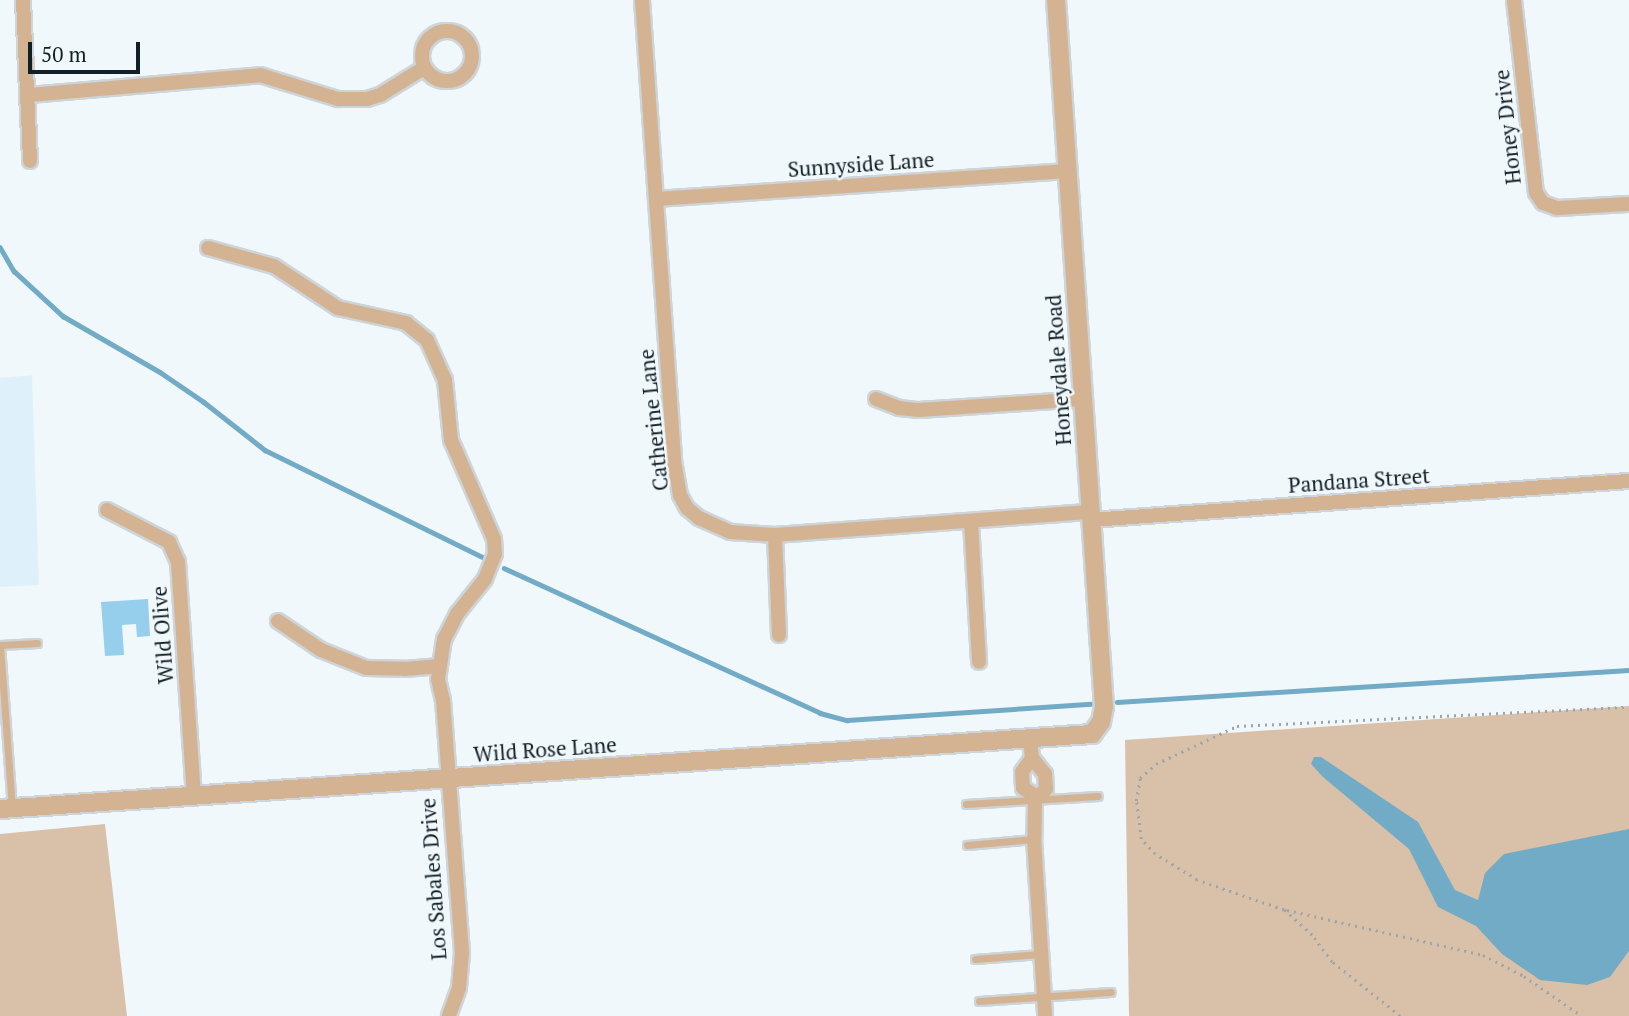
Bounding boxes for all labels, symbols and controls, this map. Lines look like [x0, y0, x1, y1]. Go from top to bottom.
scale bar [32, 28, 144, 72]
text: 50 m [41, 40, 87, 68]
street label: Honey Drive [1488, 68, 1526, 186]
street label: Sunnyside Lane [787, 146, 935, 182]
street label: Honeydale Road [1040, 294, 1076, 446]
street label: Catherine Lane [633, 348, 673, 492]
street label: Pandana Street [1287, 462, 1431, 498]
street label: Wild Olive [146, 585, 178, 685]
street label: Wild Rose Lane [473, 731, 617, 767]
street label: Los Sabales Drive [415, 797, 451, 961]

